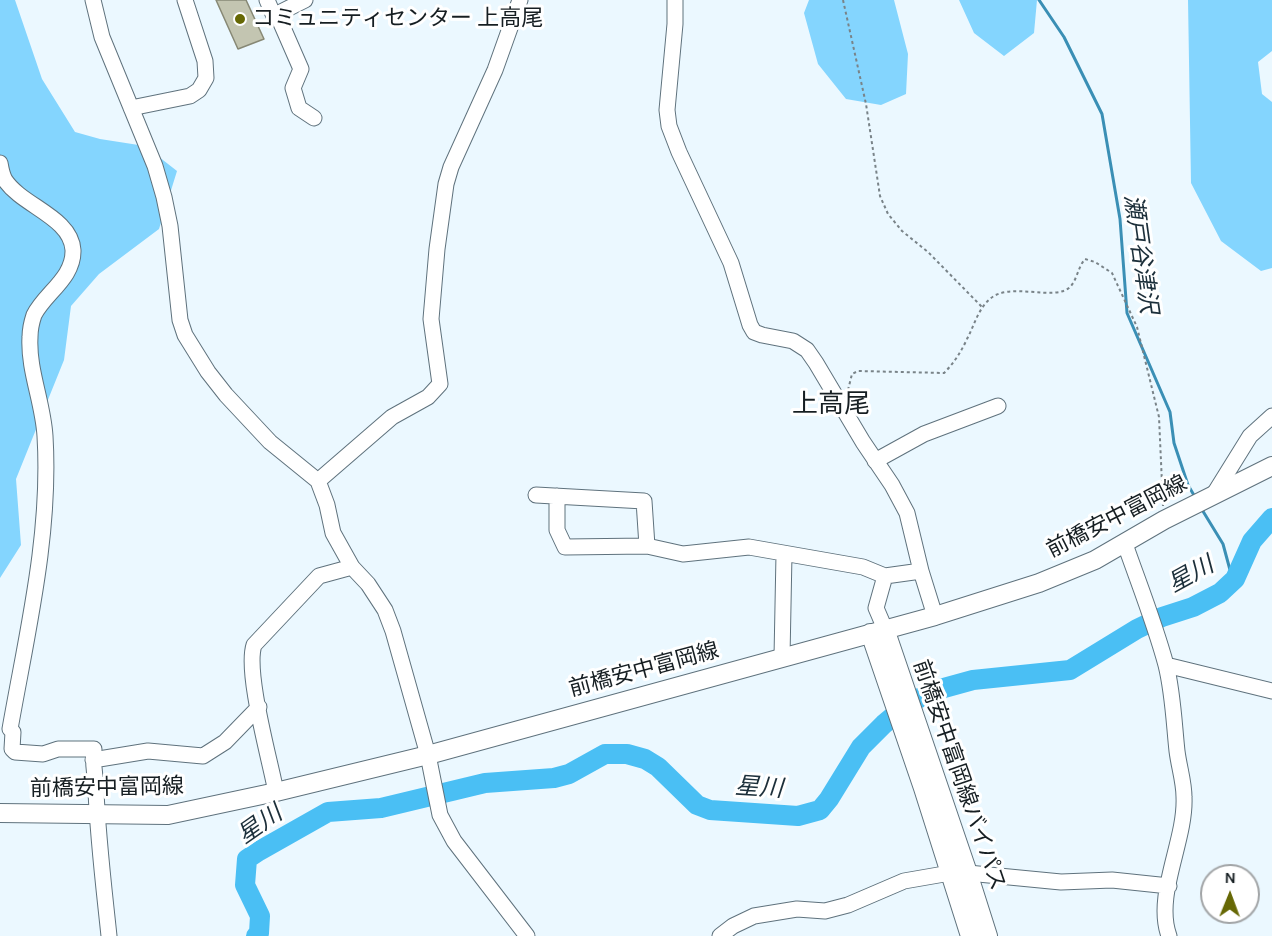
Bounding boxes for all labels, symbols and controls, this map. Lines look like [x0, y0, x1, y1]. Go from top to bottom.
place label: コミュニティセンター 上高尾 [252, 6, 543, 32]
marker: コミュニティセンター 上高尾 [233, 12, 247, 26]
water label: 瀬戸谷津沢 [1117, 193, 1163, 315]
district label: 上高尾 [792, 389, 870, 421]
street label: 前橋安中富岡線 [1042, 470, 1192, 564]
water label: 星川 [1163, 551, 1219, 599]
street label: 前橋安中富岡線 [566, 637, 722, 703]
street label: 前橋安中富岡線バイパス [907, 656, 1011, 894]
water label: 星川 [734, 772, 784, 804]
street label: 前橋安中富岡線 [30, 773, 184, 803]
water label: 星川 [232, 799, 288, 851]
north arrow [1200, 864, 1260, 924]
text: N [1224, 868, 1236, 887]

